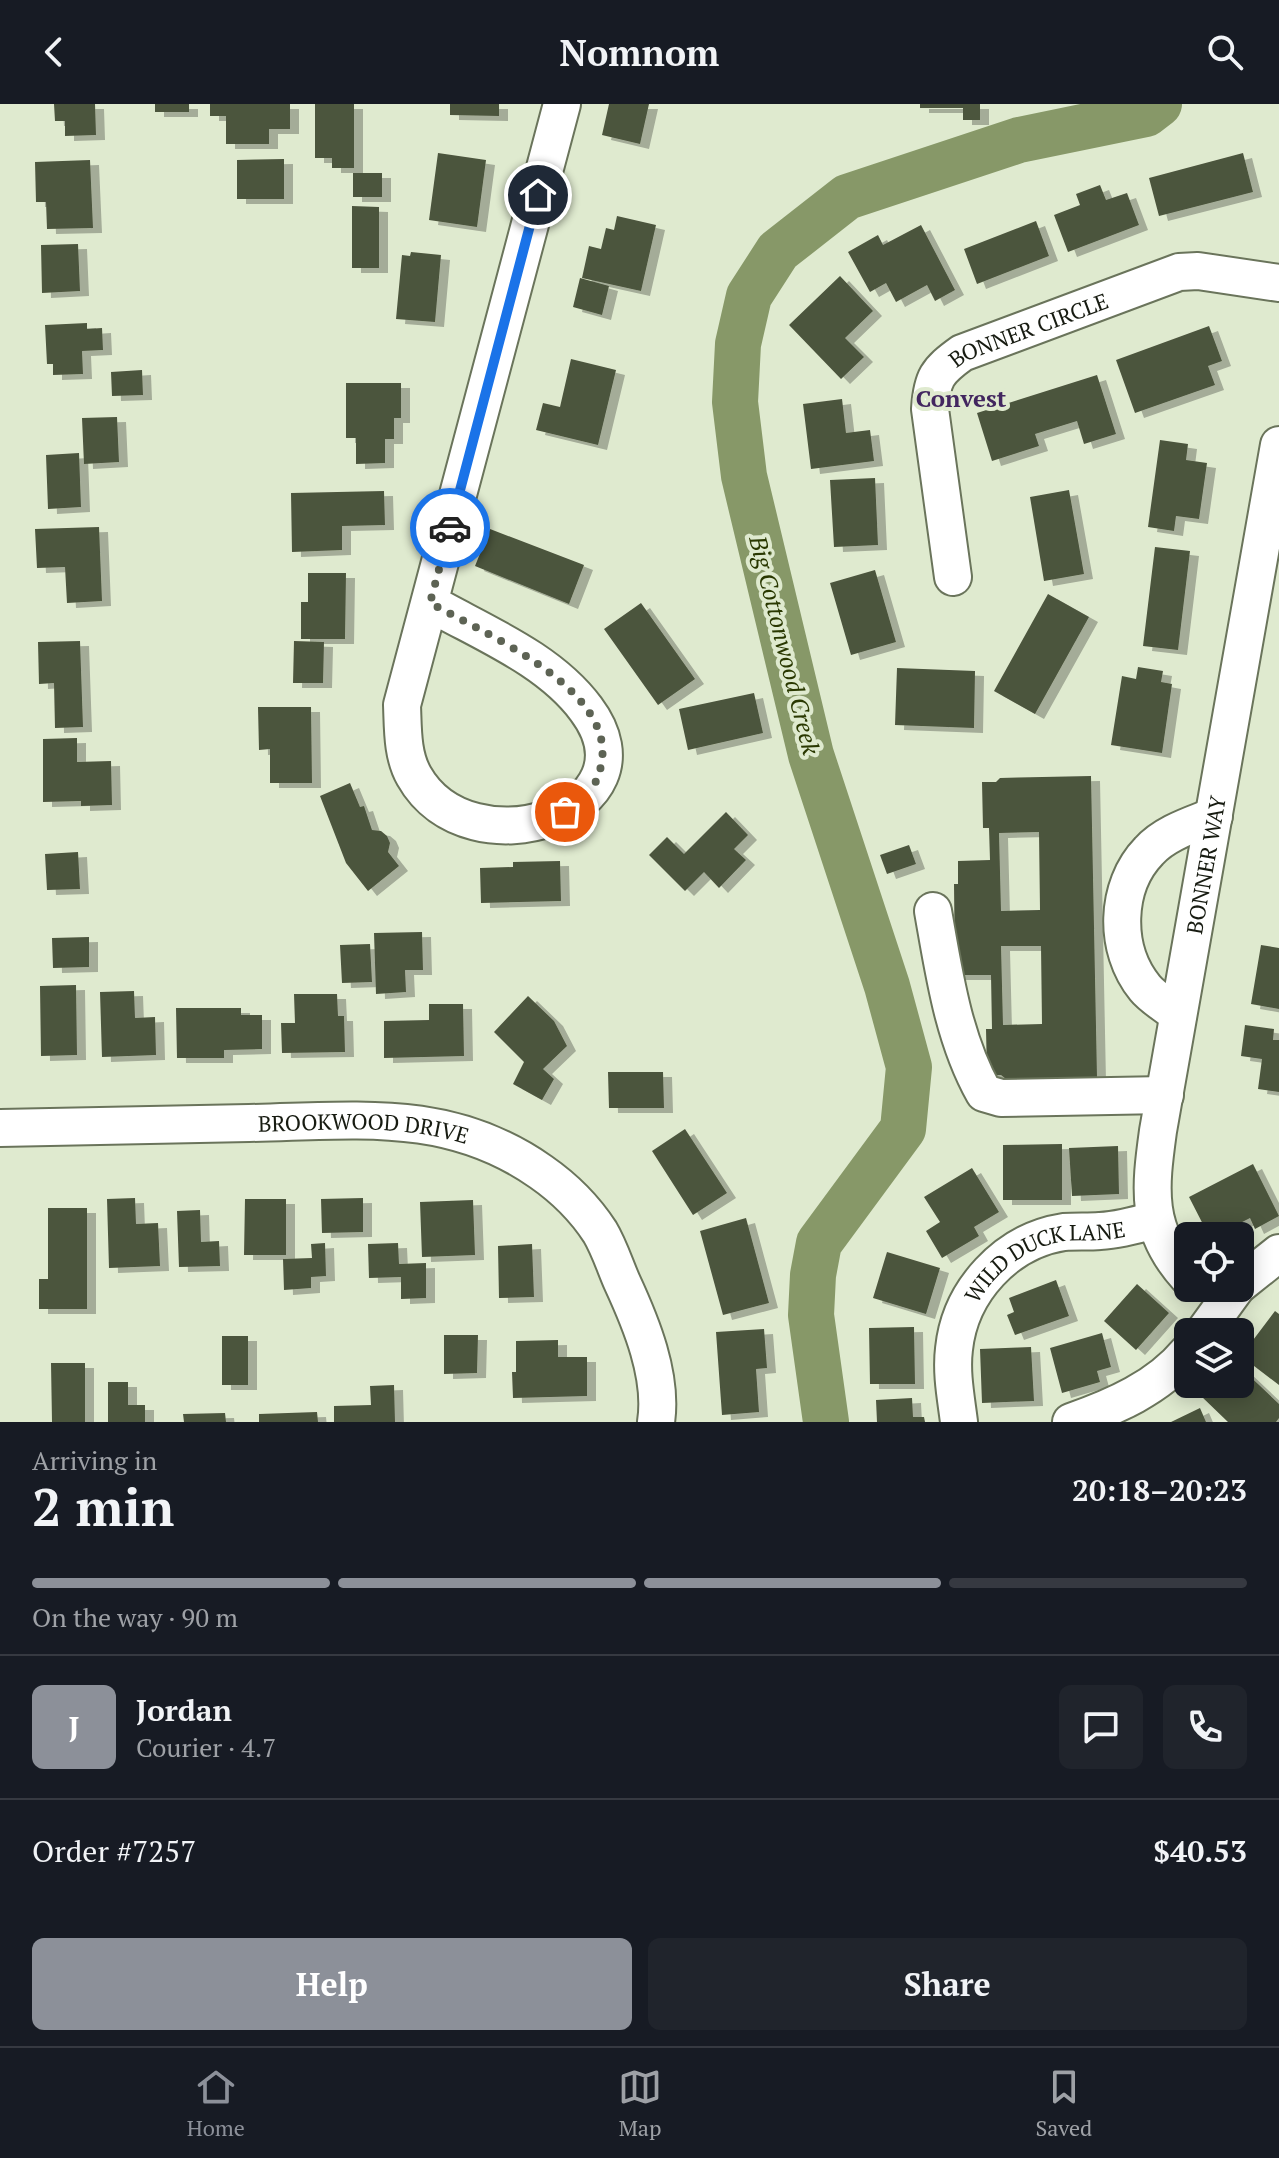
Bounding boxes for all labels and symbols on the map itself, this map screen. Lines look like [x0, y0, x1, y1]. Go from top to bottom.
pin [504, 161, 572, 229]
street label: BONNER CIRCLE [942, 285, 1112, 373]
district label: Convest [916, 382, 1007, 414]
courier [410, 488, 490, 568]
water label: Big Cottonwood Creek [742, 531, 828, 758]
pin [531, 778, 599, 846]
street label: BONNER WAY [1179, 792, 1232, 936]
street label: BROOKWOOD DRIVE [258, 1106, 473, 1150]
street label: WILD DUCK LANE [957, 1213, 1127, 1307]

